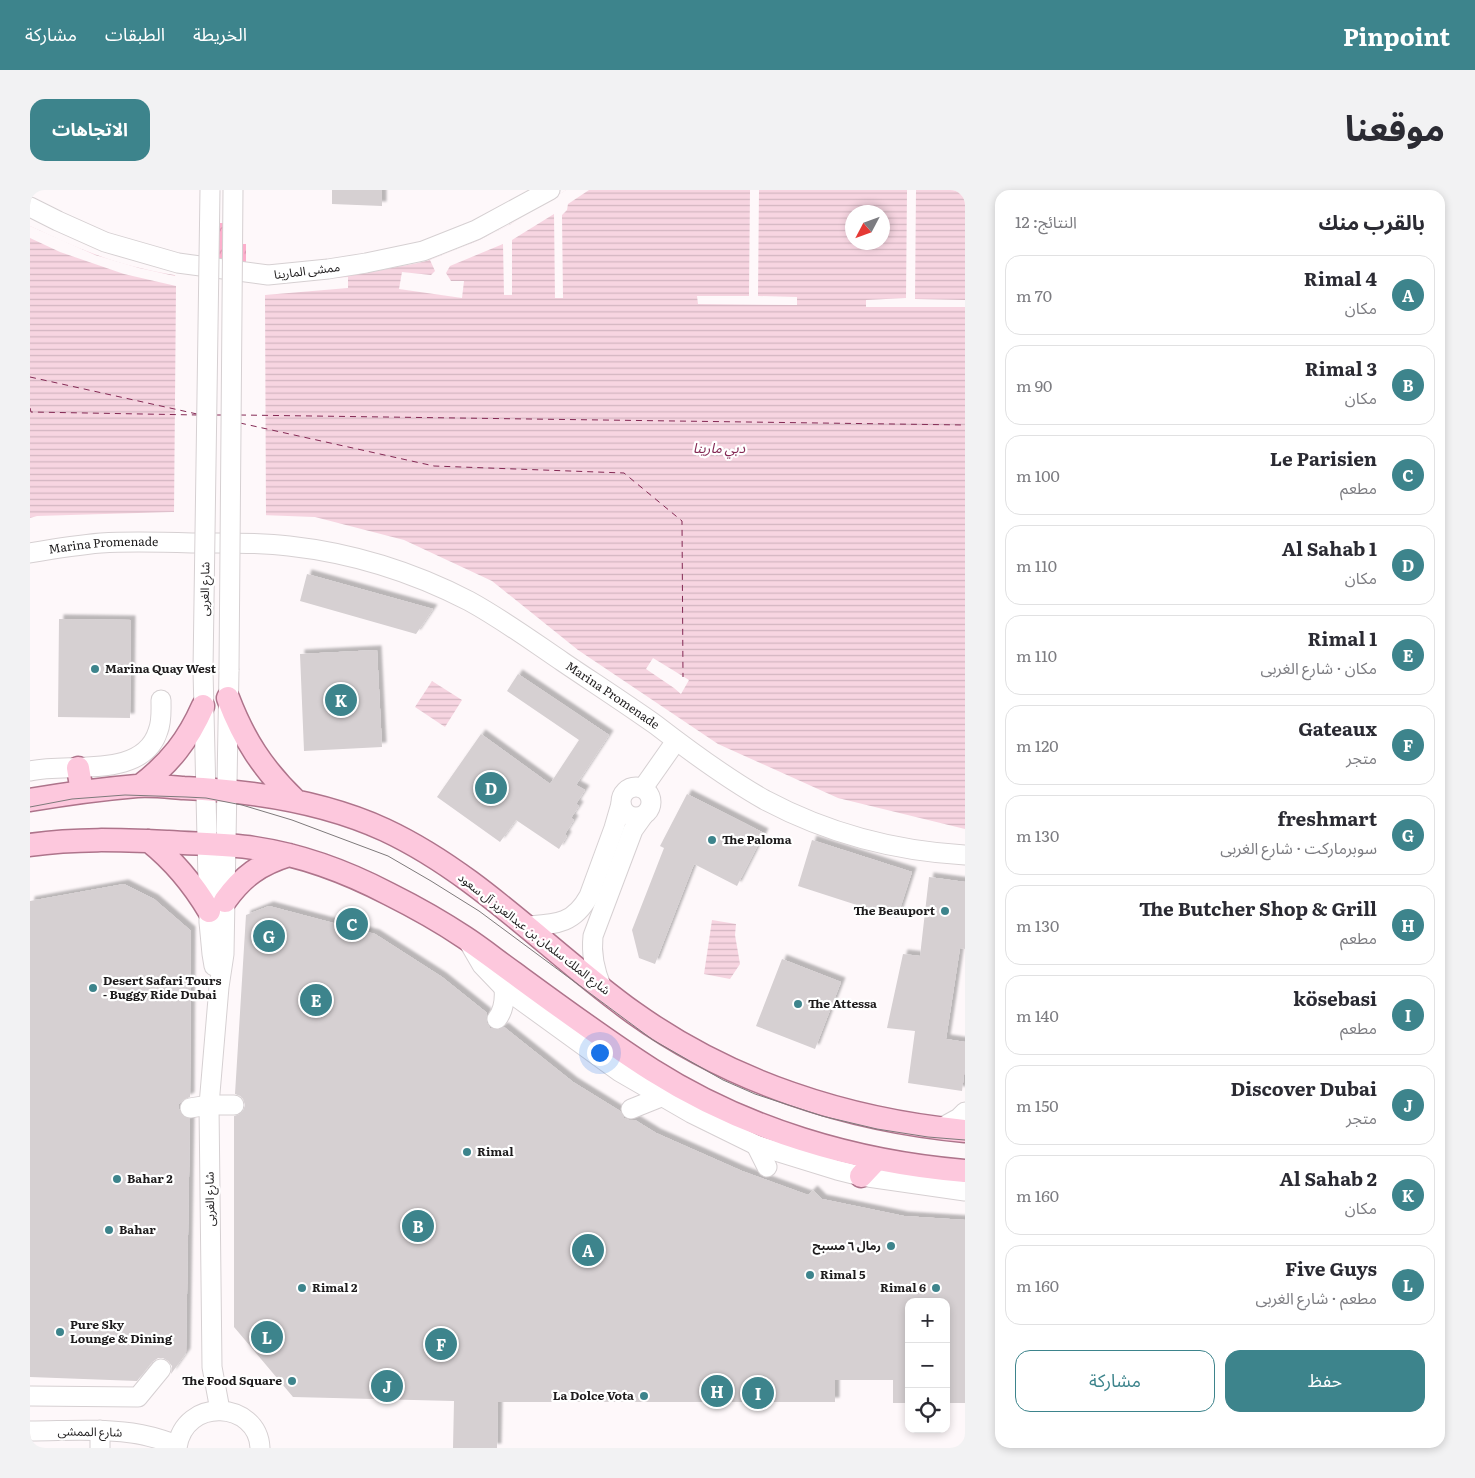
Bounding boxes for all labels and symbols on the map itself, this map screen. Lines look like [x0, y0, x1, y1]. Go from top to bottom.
north arrow [845, 205, 890, 250]
street label: ممشى المارينا [273, 257, 341, 283]
water label: دبي مارينا [693, 437, 746, 459]
street label: Marina Promenade [47, 532, 158, 558]
street label: شارع الغربى [195, 562, 214, 616]
street label: Marina Promenade [563, 656, 664, 733]
place label: Marina Quay West [105, 659, 217, 677]
marker: Marina Quay West [89, 663, 101, 675]
pin: K [325, 681, 357, 719]
pin: D [475, 769, 507, 807]
place label: The Paloma [722, 830, 792, 848]
marker: The Paloma [706, 834, 718, 846]
street label: شارع الملك سلمان بن عبدالعزيز آل سعود [454, 868, 615, 999]
place label: The Beauport [854, 901, 936, 919]
pin: C [336, 905, 368, 943]
marker: The Beauport [939, 905, 951, 917]
pin: G [253, 917, 285, 955]
place label: Desert Safari Tours - Buggy Ride Dubai [103, 971, 221, 1003]
pin: E [300, 981, 332, 1019]
marker: Desert Safari Tours - Buggy Ride Dubai [87, 982, 99, 994]
place label: The Attessa [808, 994, 877, 1012]
marker: The Attessa [792, 998, 804, 1010]
your location [587, 1040, 613, 1066]
place label: Rimal [477, 1142, 514, 1160]
marker: Rimal [461, 1146, 473, 1158]
place label: Bahar 2 [127, 1169, 173, 1187]
street label: شارع الغربى [200, 1172, 219, 1226]
marker: Bahar 2 [111, 1173, 123, 1185]
pin: B [402, 1207, 434, 1245]
place label: Bahar [119, 1220, 156, 1238]
marker: Bahar [103, 1224, 115, 1236]
pin: A [572, 1231, 604, 1269]
place label: رمال ٦ مسبح [813, 1236, 881, 1255]
marker: رمال ٦ مسبح [885, 1240, 897, 1252]
place label: Rimal 5 [820, 1265, 866, 1283]
marker: Rimal 5 [804, 1269, 816, 1281]
place label: Rimal 2 [312, 1278, 358, 1296]
place label: Rimal 6 [880, 1278, 926, 1296]
marker: Rimal 2 [296, 1282, 308, 1294]
marker: Rimal 6 [930, 1282, 942, 1294]
place label: Pure Sky Lounge & Dining [70, 1315, 173, 1347]
pin: L [251, 1318, 283, 1356]
pin: F [425, 1325, 457, 1363]
marker: Pure Sky Lounge & Dining [54, 1326, 66, 1338]
pin: J [371, 1367, 403, 1405]
place label: The Food Square [182, 1371, 282, 1389]
pin: H [701, 1372, 733, 1410]
pin: I [742, 1374, 774, 1412]
marker: The Food Square [286, 1375, 298, 1387]
place label: La Dolce Vota [553, 1386, 634, 1404]
marker: La Dolce Vota [638, 1390, 650, 1402]
street label: شارع الممشى [58, 1421, 123, 1442]

